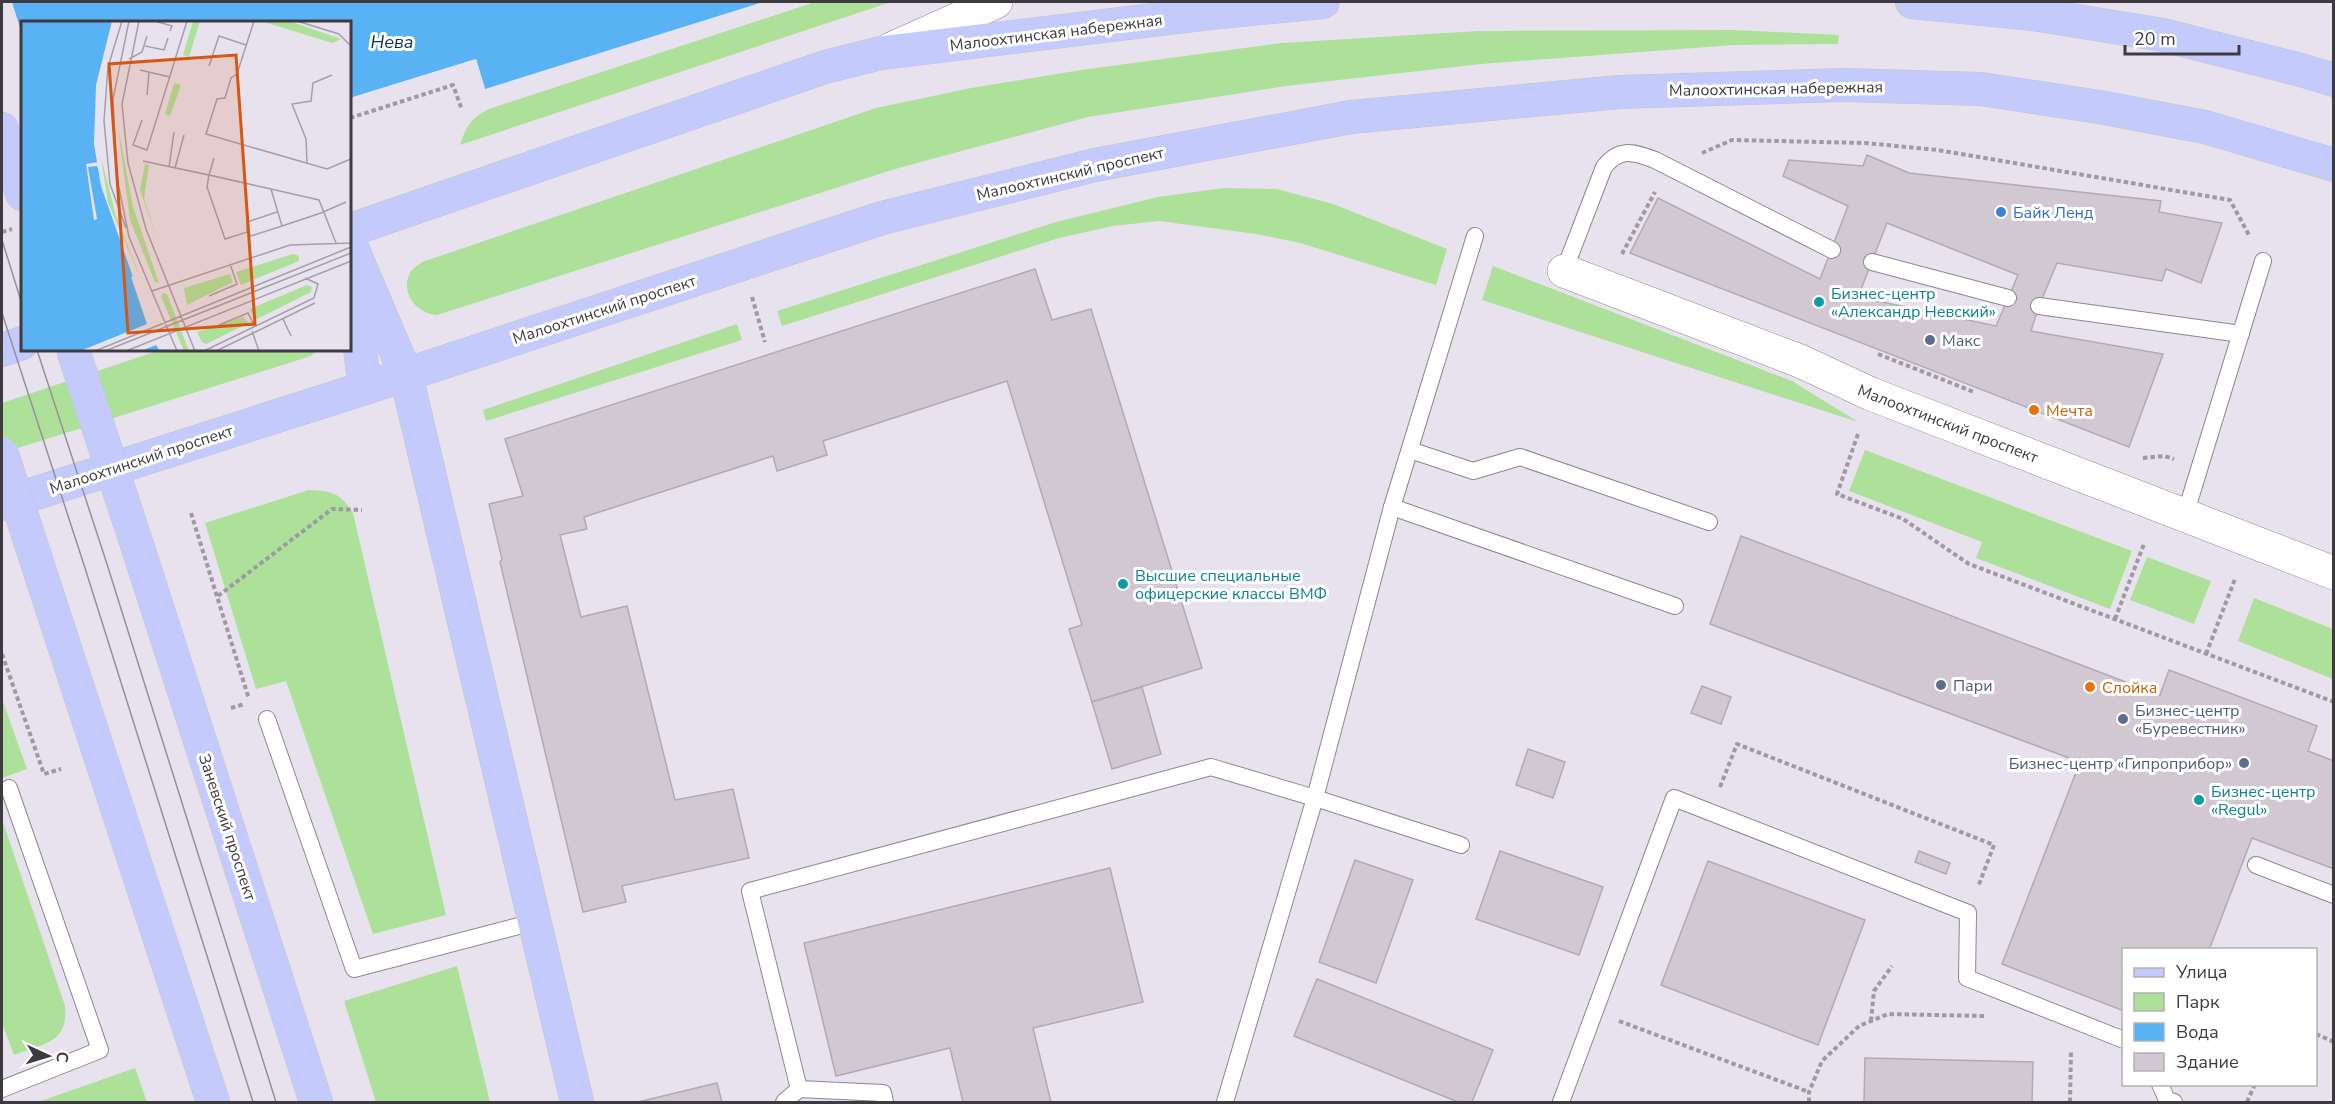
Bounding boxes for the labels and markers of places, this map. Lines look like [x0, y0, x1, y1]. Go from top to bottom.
place label: Байк Ленд [2013, 202, 2094, 224]
marker: Байк Ленд [1994, 205, 2008, 219]
place label: Бизнес-центр «Александр Невский» [1831, 283, 1996, 323]
marker: Бизнес-центр «Александр Невский» [1812, 295, 1826, 309]
place label: Макс [1942, 330, 1981, 352]
marker: Макс [1923, 333, 1937, 347]
place label: Мечта [2046, 400, 2093, 422]
marker: Мечта [2027, 403, 2041, 417]
place label: Высшие специальные офицерские классы ВМФ [1135, 565, 1327, 605]
marker: Высшие специальные офицерские классы ВМФ [1116, 577, 1130, 591]
place label: Пари [1953, 675, 1993, 697]
place label: Слойка [2102, 677, 2157, 699]
marker: Пари [1934, 678, 1948, 692]
marker: Слойка [2083, 680, 2097, 694]
place label: Бизнес-центр «Буревестник» [2135, 700, 2245, 740]
marker: Бизнес-центр «Буревестник» [2116, 712, 2130, 726]
place label: Бизнес-центр «Гипроприбор» [2009, 753, 2232, 775]
marker: Бизнес-центр «Гипроприбор» [2237, 756, 2251, 770]
place label: Бизнес-центр «Regul» [2211, 781, 2316, 821]
marker: Бизнес-центр «Regul» [2192, 793, 2206, 807]

